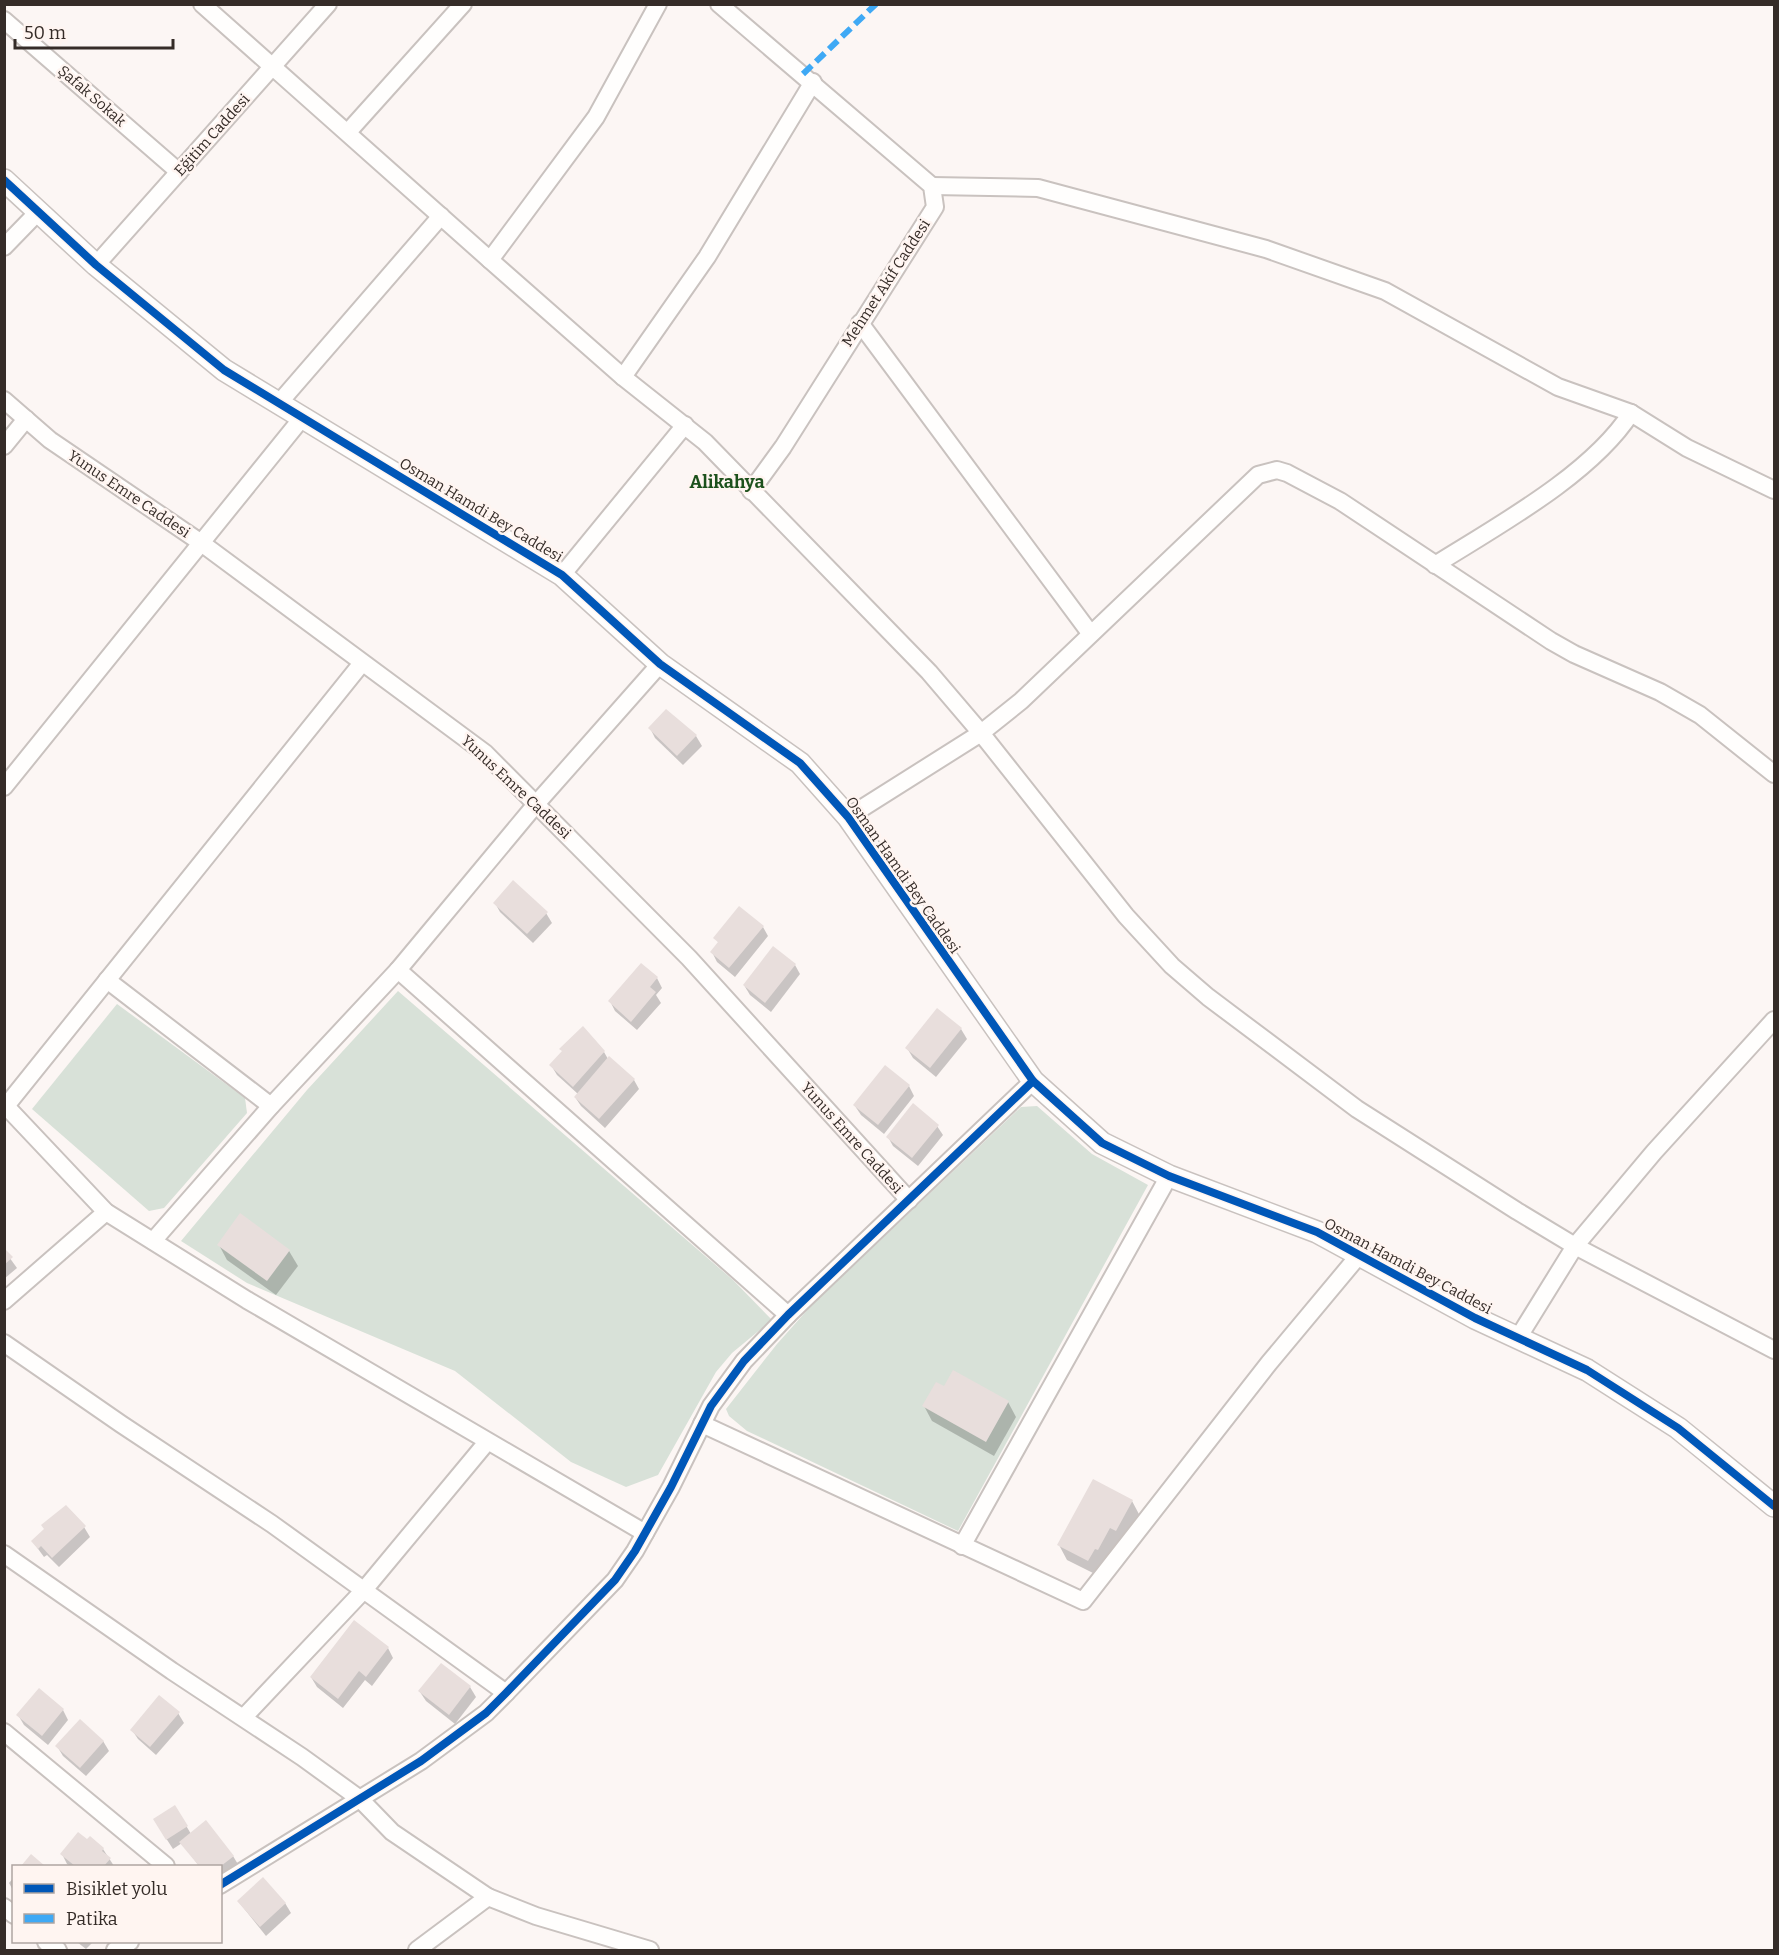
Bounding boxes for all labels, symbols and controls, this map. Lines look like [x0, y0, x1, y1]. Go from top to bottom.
scale bar [15, 12, 172, 50]
text: 50 m [24, 22, 66, 44]
street label: Şafak Sokak [54, 62, 130, 131]
street label: Eğitim Caddesi [170, 90, 254, 180]
street label: Mehmet Akif Caddesi [838, 216, 934, 350]
street label: Yunus Emre Caddesi [65, 446, 194, 542]
street label: Osman Hamdi Bey Caddesi [396, 454, 566, 566]
district label: Alikahya [689, 471, 765, 493]
street label: Yunus Emre Caddesi [457, 732, 575, 843]
street label: Osman Hamdi Bey Caddesi [842, 793, 964, 957]
street label: Yunus Emre Caddesi [797, 1079, 907, 1198]
street label: Osman Hamdi Bey Caddesi [1321, 1214, 1495, 1318]
legend [12, 1865, 222, 1943]
text: Bisiklet yolu [66, 1878, 167, 1900]
text: Patika [66, 1908, 118, 1930]

